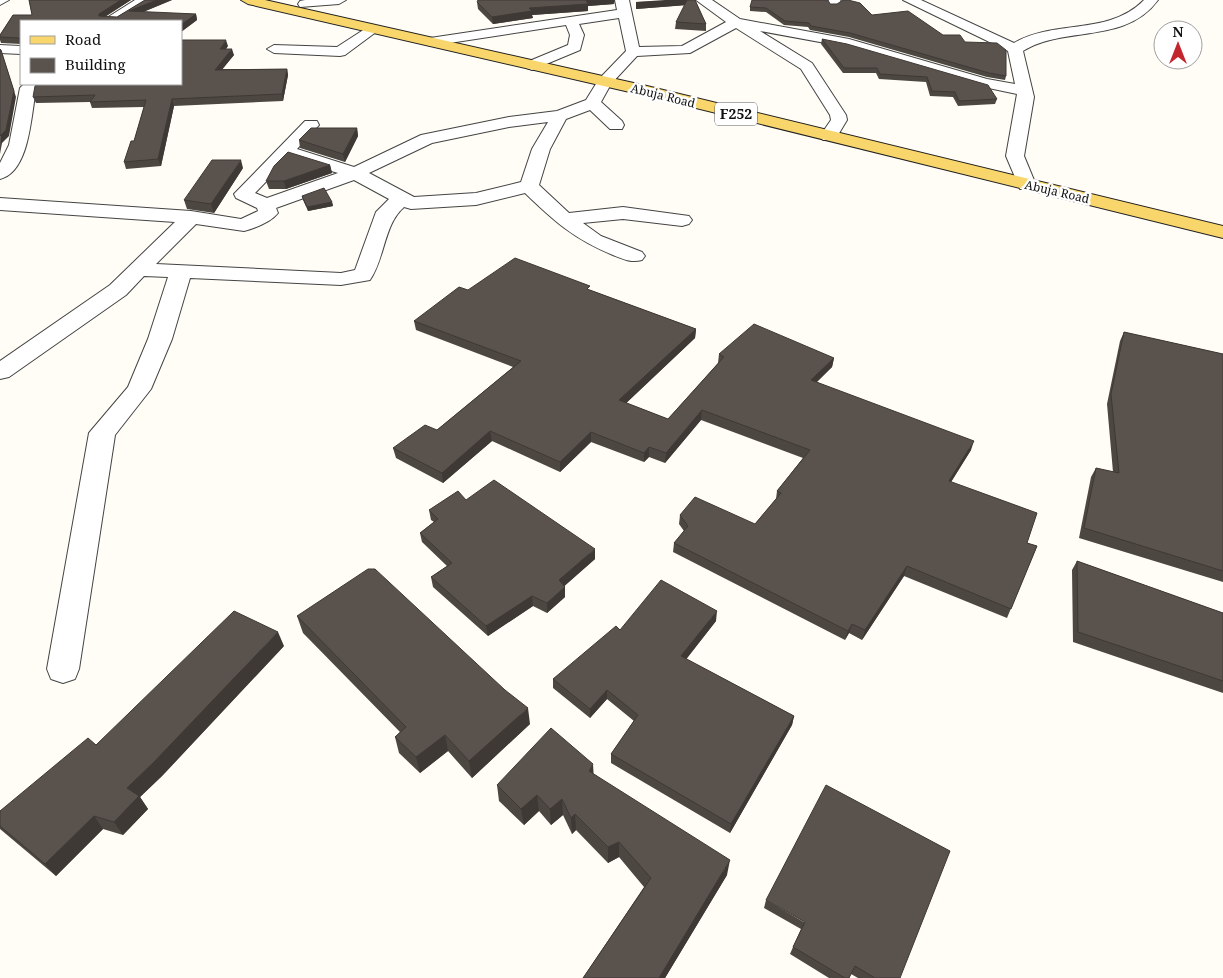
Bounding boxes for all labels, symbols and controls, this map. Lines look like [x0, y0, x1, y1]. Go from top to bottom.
legend [20, 20, 182, 85]
north arrow [1153, 20, 1203, 70]
text: N [1172, 22, 1184, 41]
text: Road [65, 29, 101, 49]
text: Building [65, 54, 126, 74]
street label: Abuja Road [629, 79, 698, 112]
road number: F252 [715, 102, 757, 126]
street label: Abuja Road [1023, 176, 1092, 207]

